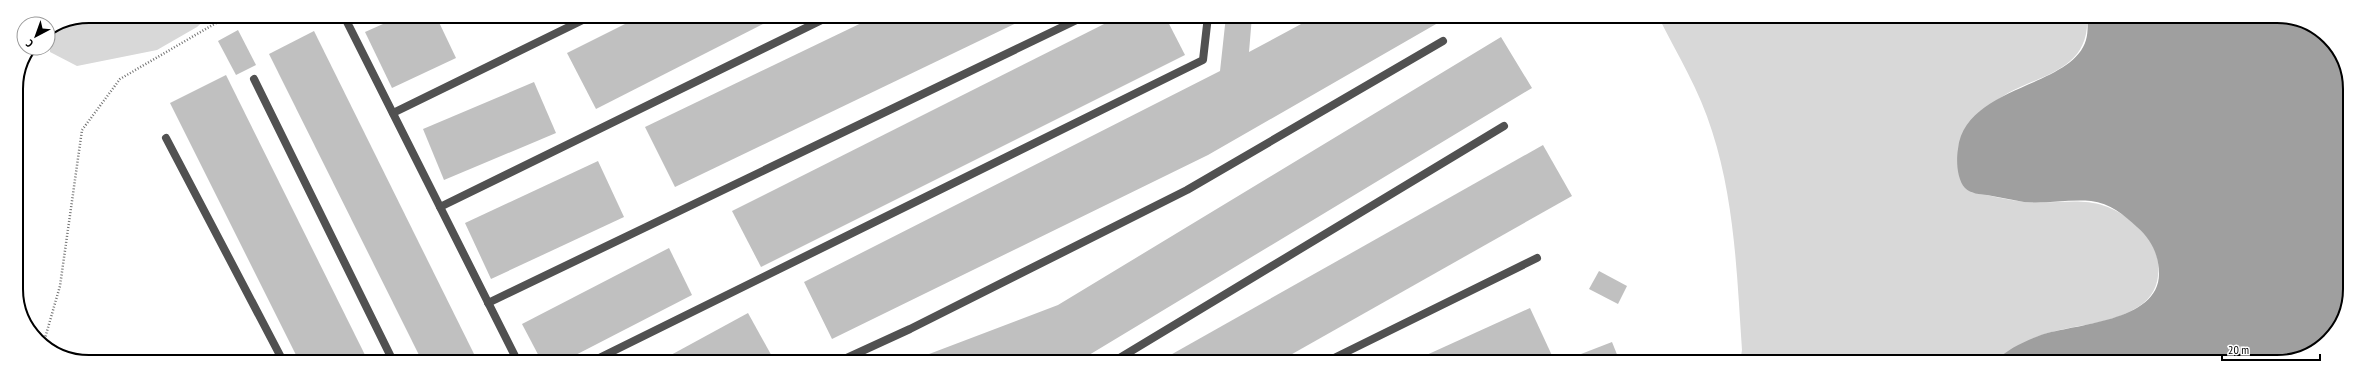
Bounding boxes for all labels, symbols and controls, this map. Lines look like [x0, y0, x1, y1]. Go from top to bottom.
north arrow [16, 16, 56, 56]
text: С [23, 37, 36, 50]
scale bar [2222, 336, 2320, 362]
text: 20 m [2228, 342, 2249, 357]

